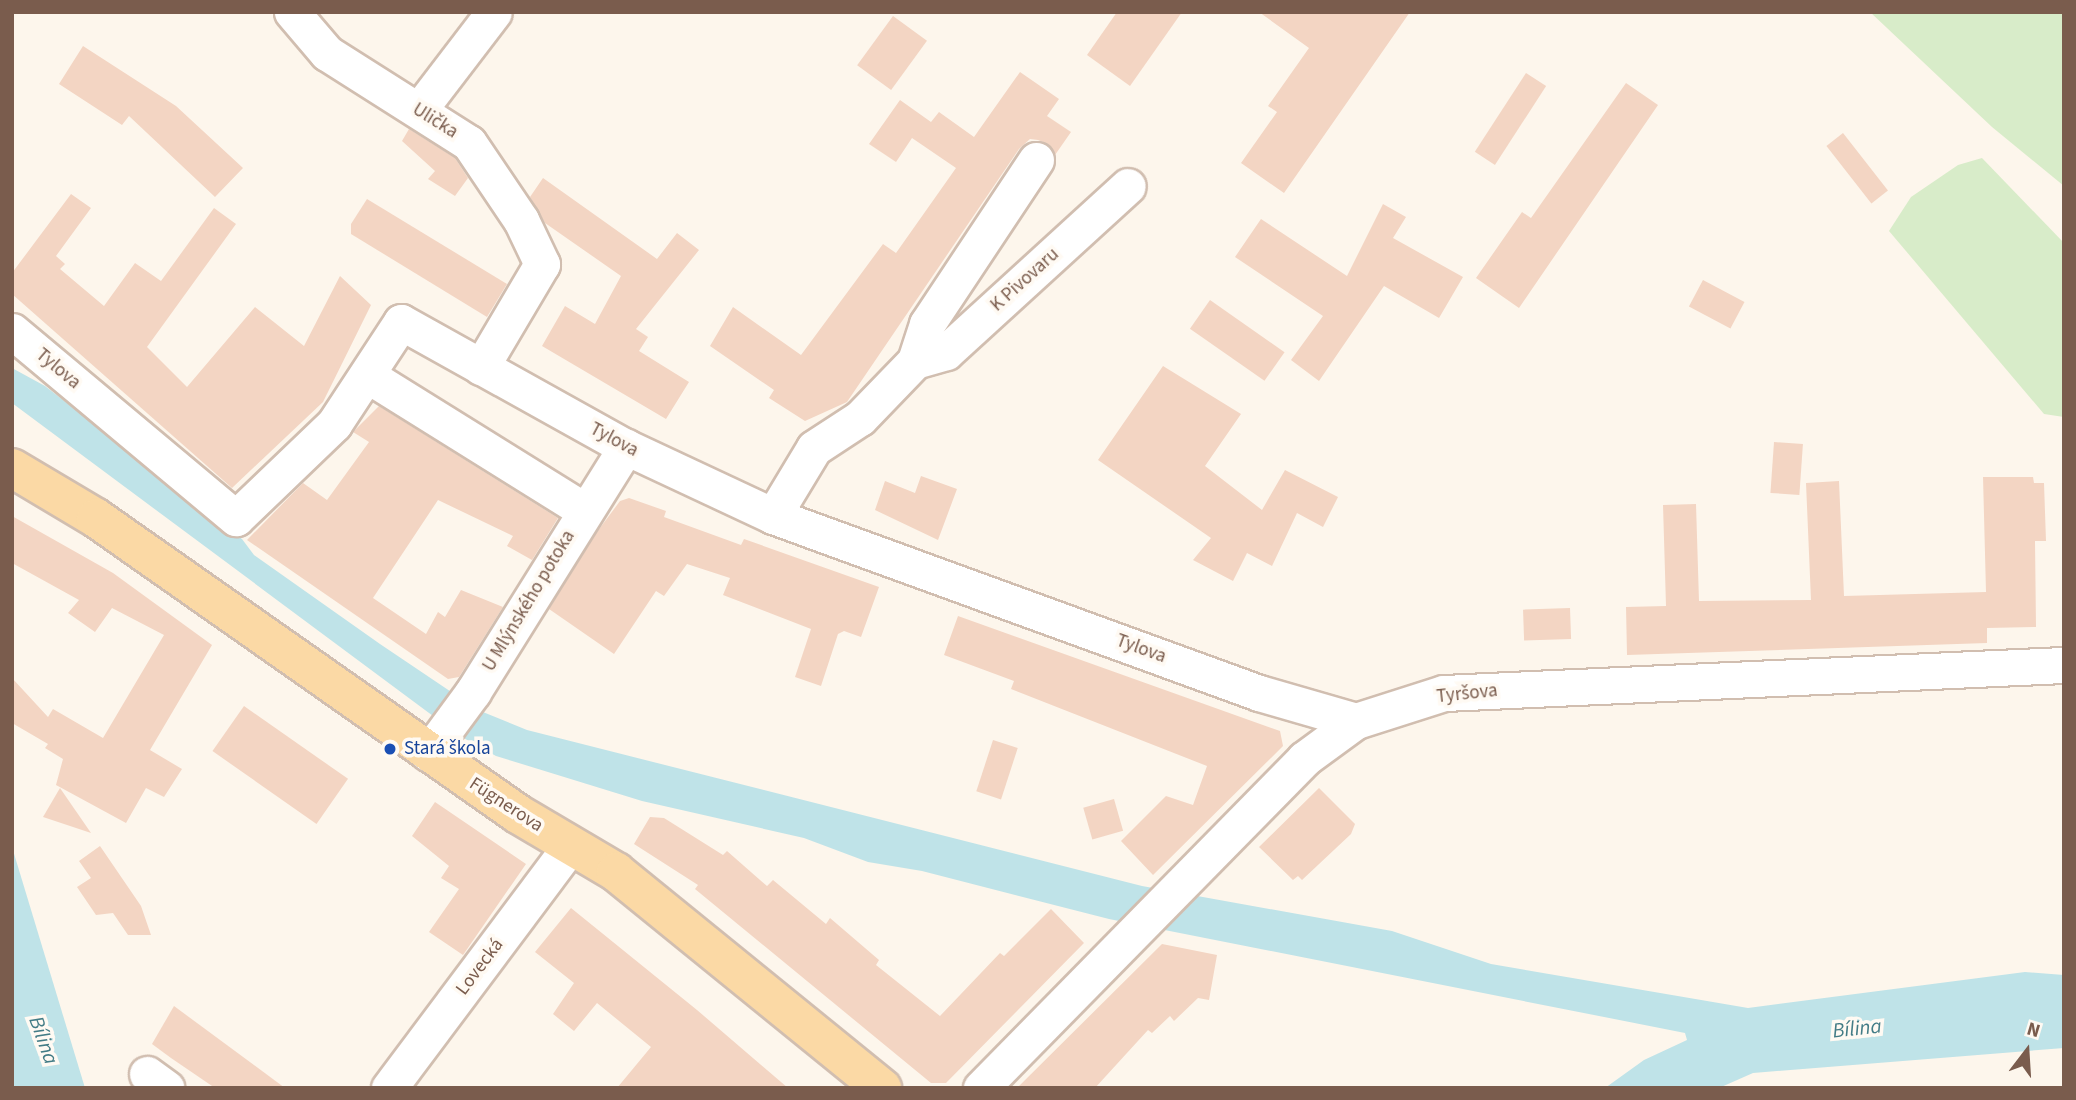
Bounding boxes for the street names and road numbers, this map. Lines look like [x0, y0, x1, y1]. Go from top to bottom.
street label: Ulička [408, 98, 462, 144]
street label: K Pivovaru [986, 243, 1064, 317]
street label: Tylova [31, 344, 85, 394]
street label: Tylova [586, 418, 642, 462]
street label: U Mlýnského potoka [478, 526, 580, 676]
street label: Tylova [1113, 629, 1169, 669]
street label: Tyršova [1435, 679, 1499, 709]
street label: Fügnerova [465, 773, 547, 837]
street label: Lovecká [451, 934, 509, 1000]

